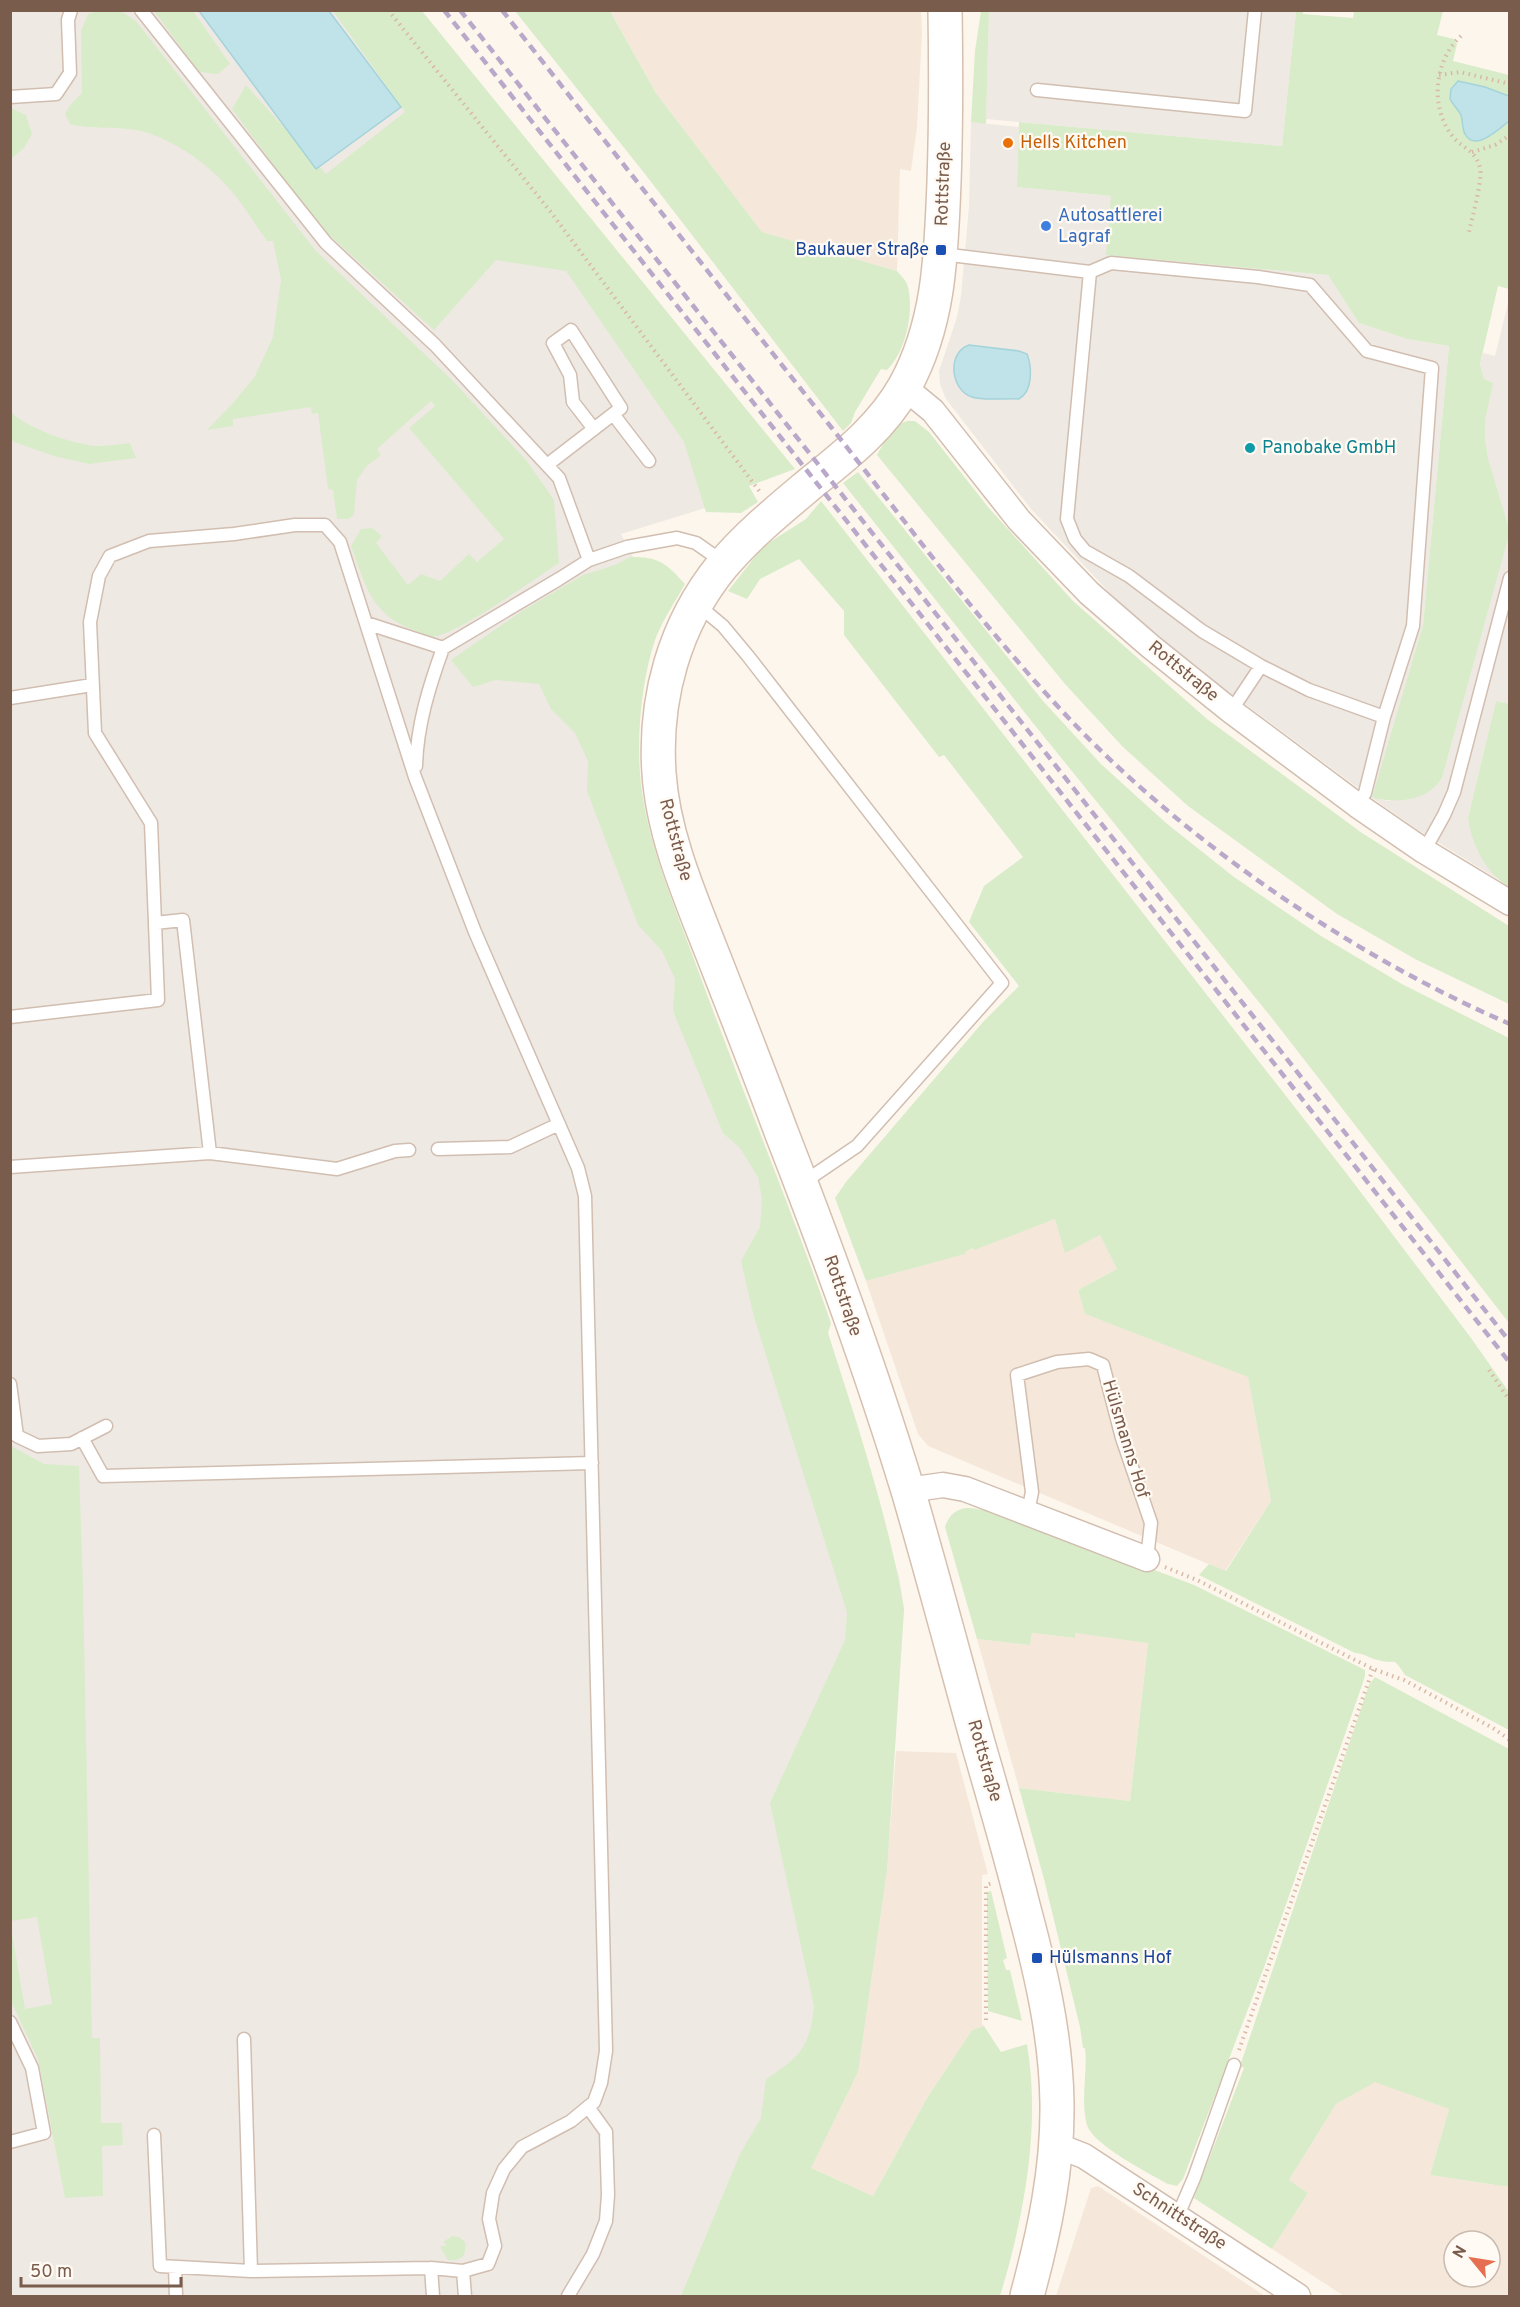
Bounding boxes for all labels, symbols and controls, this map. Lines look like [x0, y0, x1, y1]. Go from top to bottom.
place label: Hells Kitchen [1020, 132, 1127, 155]
marker: Hells Kitchen [1001, 136, 1015, 150]
street label: Rottstraße [931, 141, 957, 227]
place label: Autosattlerei Lagraf [1058, 205, 1163, 249]
marker: Autosattlerei Lagraf [1039, 219, 1053, 233]
place label: Baukauer Straße [795, 239, 929, 262]
marker: Baukauer Straße [934, 243, 948, 257]
place label: Panobake GmbH [1262, 437, 1396, 460]
marker: Panobake GmbH [1243, 441, 1257, 455]
street label: Rottstraße [1143, 636, 1223, 708]
street label: Rottstraße [653, 796, 697, 884]
street label: Rottstraße [817, 1252, 867, 1340]
street label: Hülsmanns Hof [1096, 1377, 1154, 1501]
street label: Rottstraße [961, 1717, 1007, 1805]
place label: Hülsmanns Hof [1049, 1947, 1172, 1970]
marker: Hülsmanns Hof [1030, 1951, 1044, 1965]
street label: Schnittstraße [1128, 2178, 1230, 2256]
north arrow [1442, 2229, 1502, 2289]
text: N [1449, 2243, 1472, 2262]
scale bar [21, 2250, 182, 2288]
text: 50 m [30, 2261, 72, 2284]

